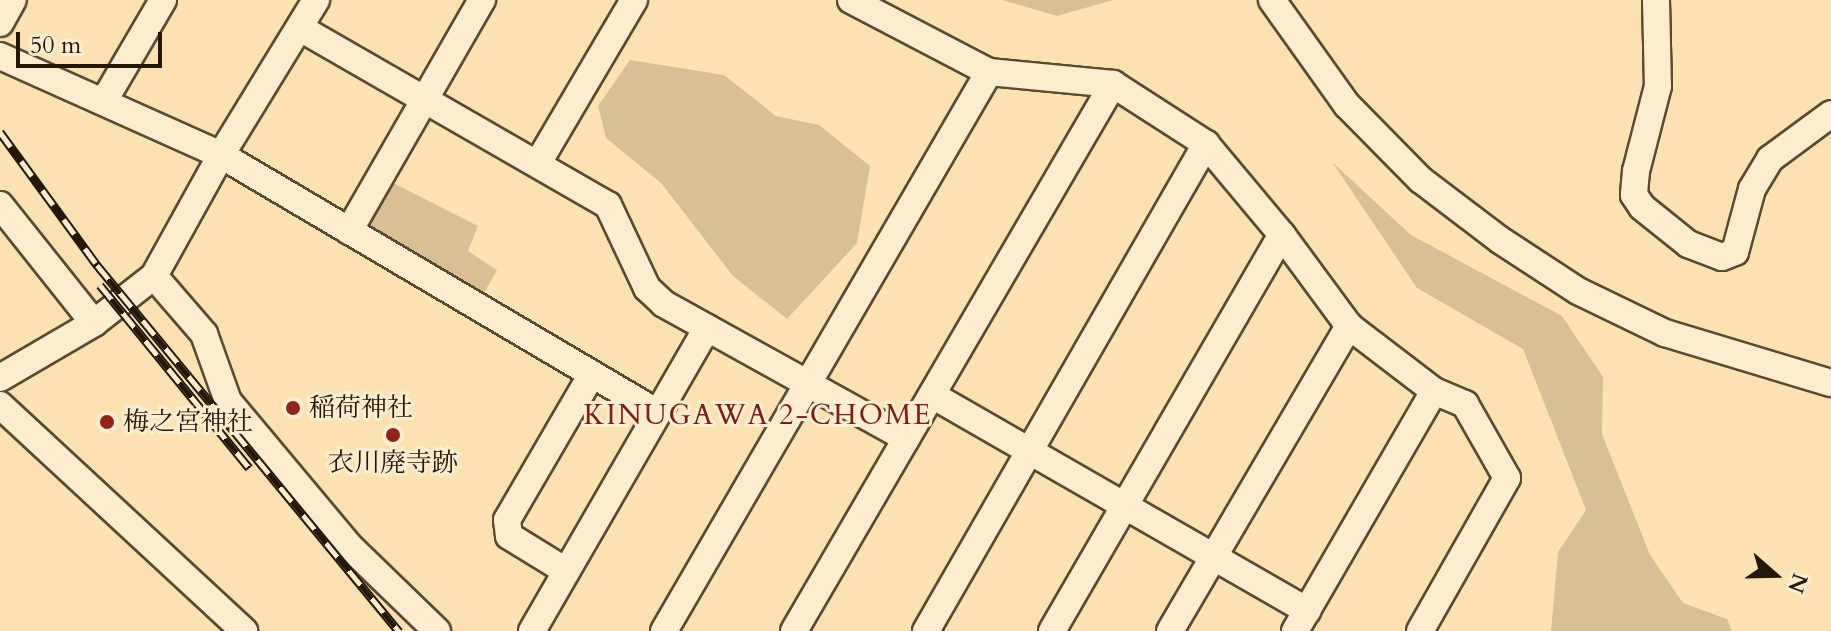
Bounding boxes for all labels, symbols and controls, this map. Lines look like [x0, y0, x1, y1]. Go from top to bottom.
scale bar [20, 16, 166, 66]
text: 50 m [30, 29, 81, 62]
place label: 稲荷神社 [309, 392, 413, 424]
district label: KINUGAWA 2-CHOME [583, 398, 933, 432]
marker: 稲荷神社 [284, 399, 302, 417]
place label: 梅之宮神社 [123, 406, 253, 438]
marker: 梅之宮神社 [98, 413, 116, 431]
marker: 衣川廃寺跡 [384, 426, 402, 444]
place label: 衣川廃寺跡 [328, 447, 458, 479]
north arrow [1735, 535, 1815, 615]
text: N [1780, 569, 1815, 597]

